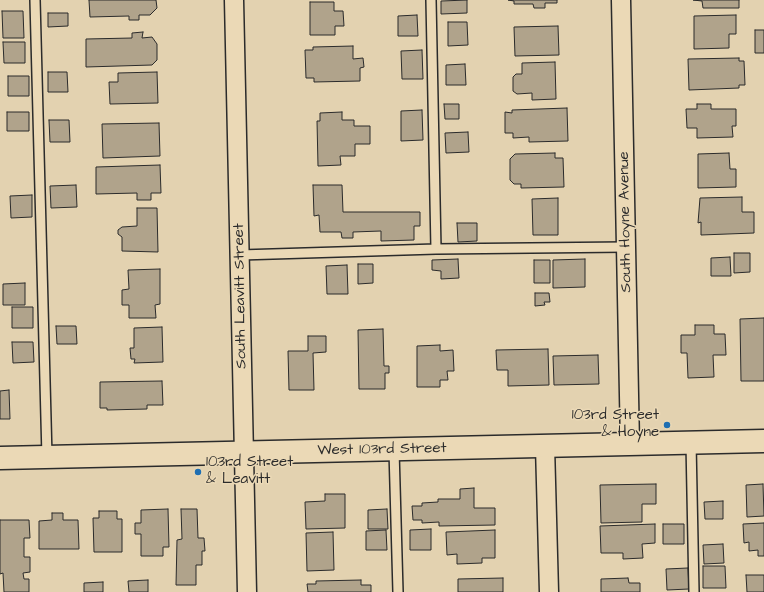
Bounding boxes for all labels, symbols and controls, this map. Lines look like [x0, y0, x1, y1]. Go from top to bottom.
street label: South Hoyne Avenue [616, 151, 636, 293]
street label: South Leavitt Street [231, 223, 251, 369]
place label: 103rd Street & Hoyne [572, 407, 659, 442]
marker: 103rd Street & Hoyne [662, 420, 672, 430]
street label: West 103rd Street [317, 440, 447, 460]
place label: 103rd Street & Leavitt [206, 454, 293, 489]
marker: 103rd Street & Leavitt [193, 467, 203, 477]

